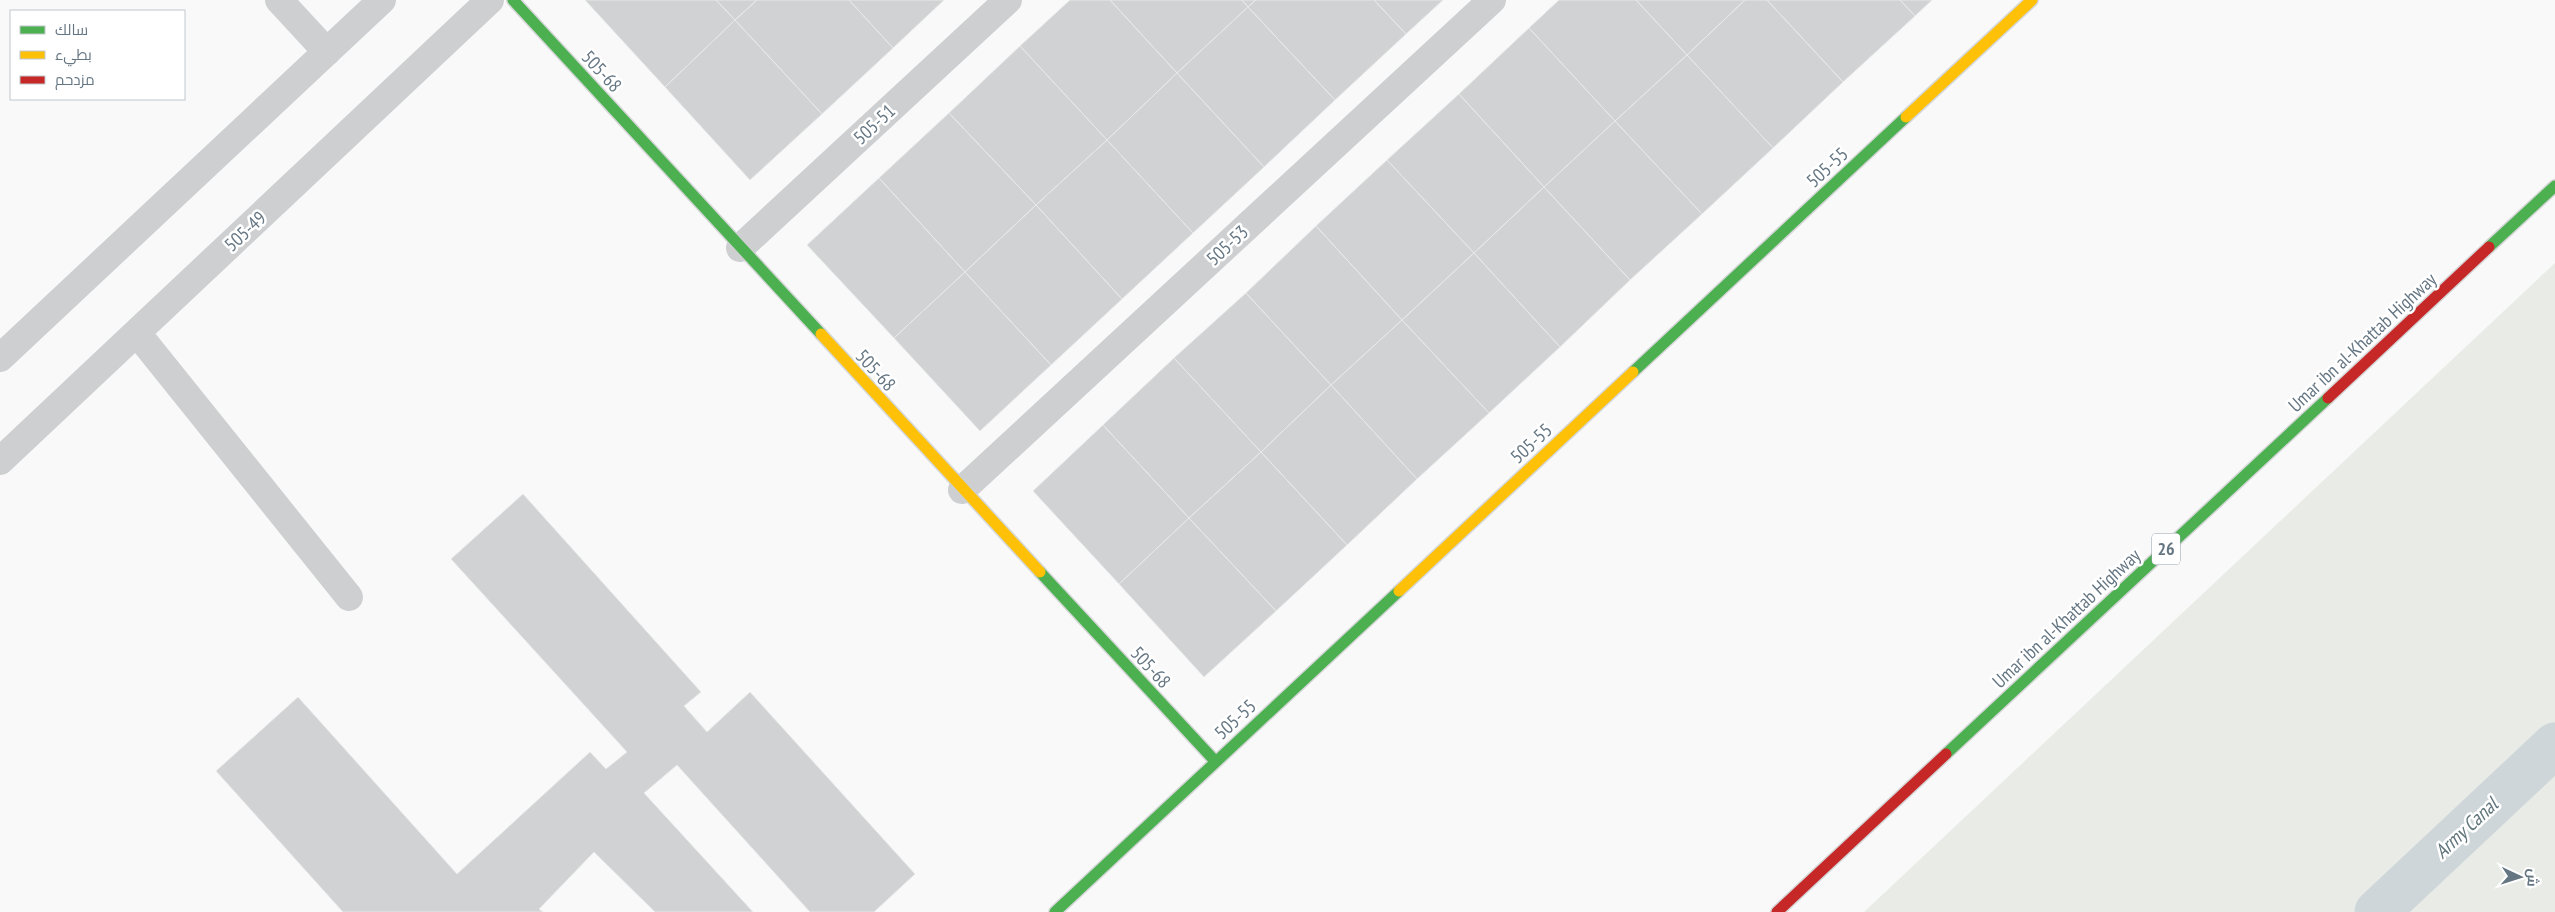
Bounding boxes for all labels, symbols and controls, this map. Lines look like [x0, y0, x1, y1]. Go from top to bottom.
legend [10, 10, 185, 100]
text: سالك [55, 20, 88, 39]
text: بطيء [55, 45, 92, 67]
street label: 505-68 [577, 45, 627, 97]
text: مزدحم [55, 70, 95, 90]
street label: 505-51 [848, 99, 900, 149]
street label: 505-55 [1801, 142, 1853, 192]
street label: 505-49 [219, 206, 271, 256]
street label: 505-53 [1201, 220, 1253, 270]
street label: Umar ibn al-Khattab Highway [2283, 267, 2442, 417]
street label: 505-68 [851, 344, 901, 396]
street label: 505-55 [1505, 418, 1557, 468]
road number: 26 [2152, 534, 2180, 564]
street label: Umar ibn al-Khattab Highway [1987, 543, 2146, 693]
street label: 505-68 [1126, 641, 1176, 693]
street label: 505-55 [1209, 694, 1261, 744]
water label: Army Canal [2429, 790, 2505, 864]
north arrow [2495, 852, 2545, 902]
text: ش [2523, 868, 2543, 888]

